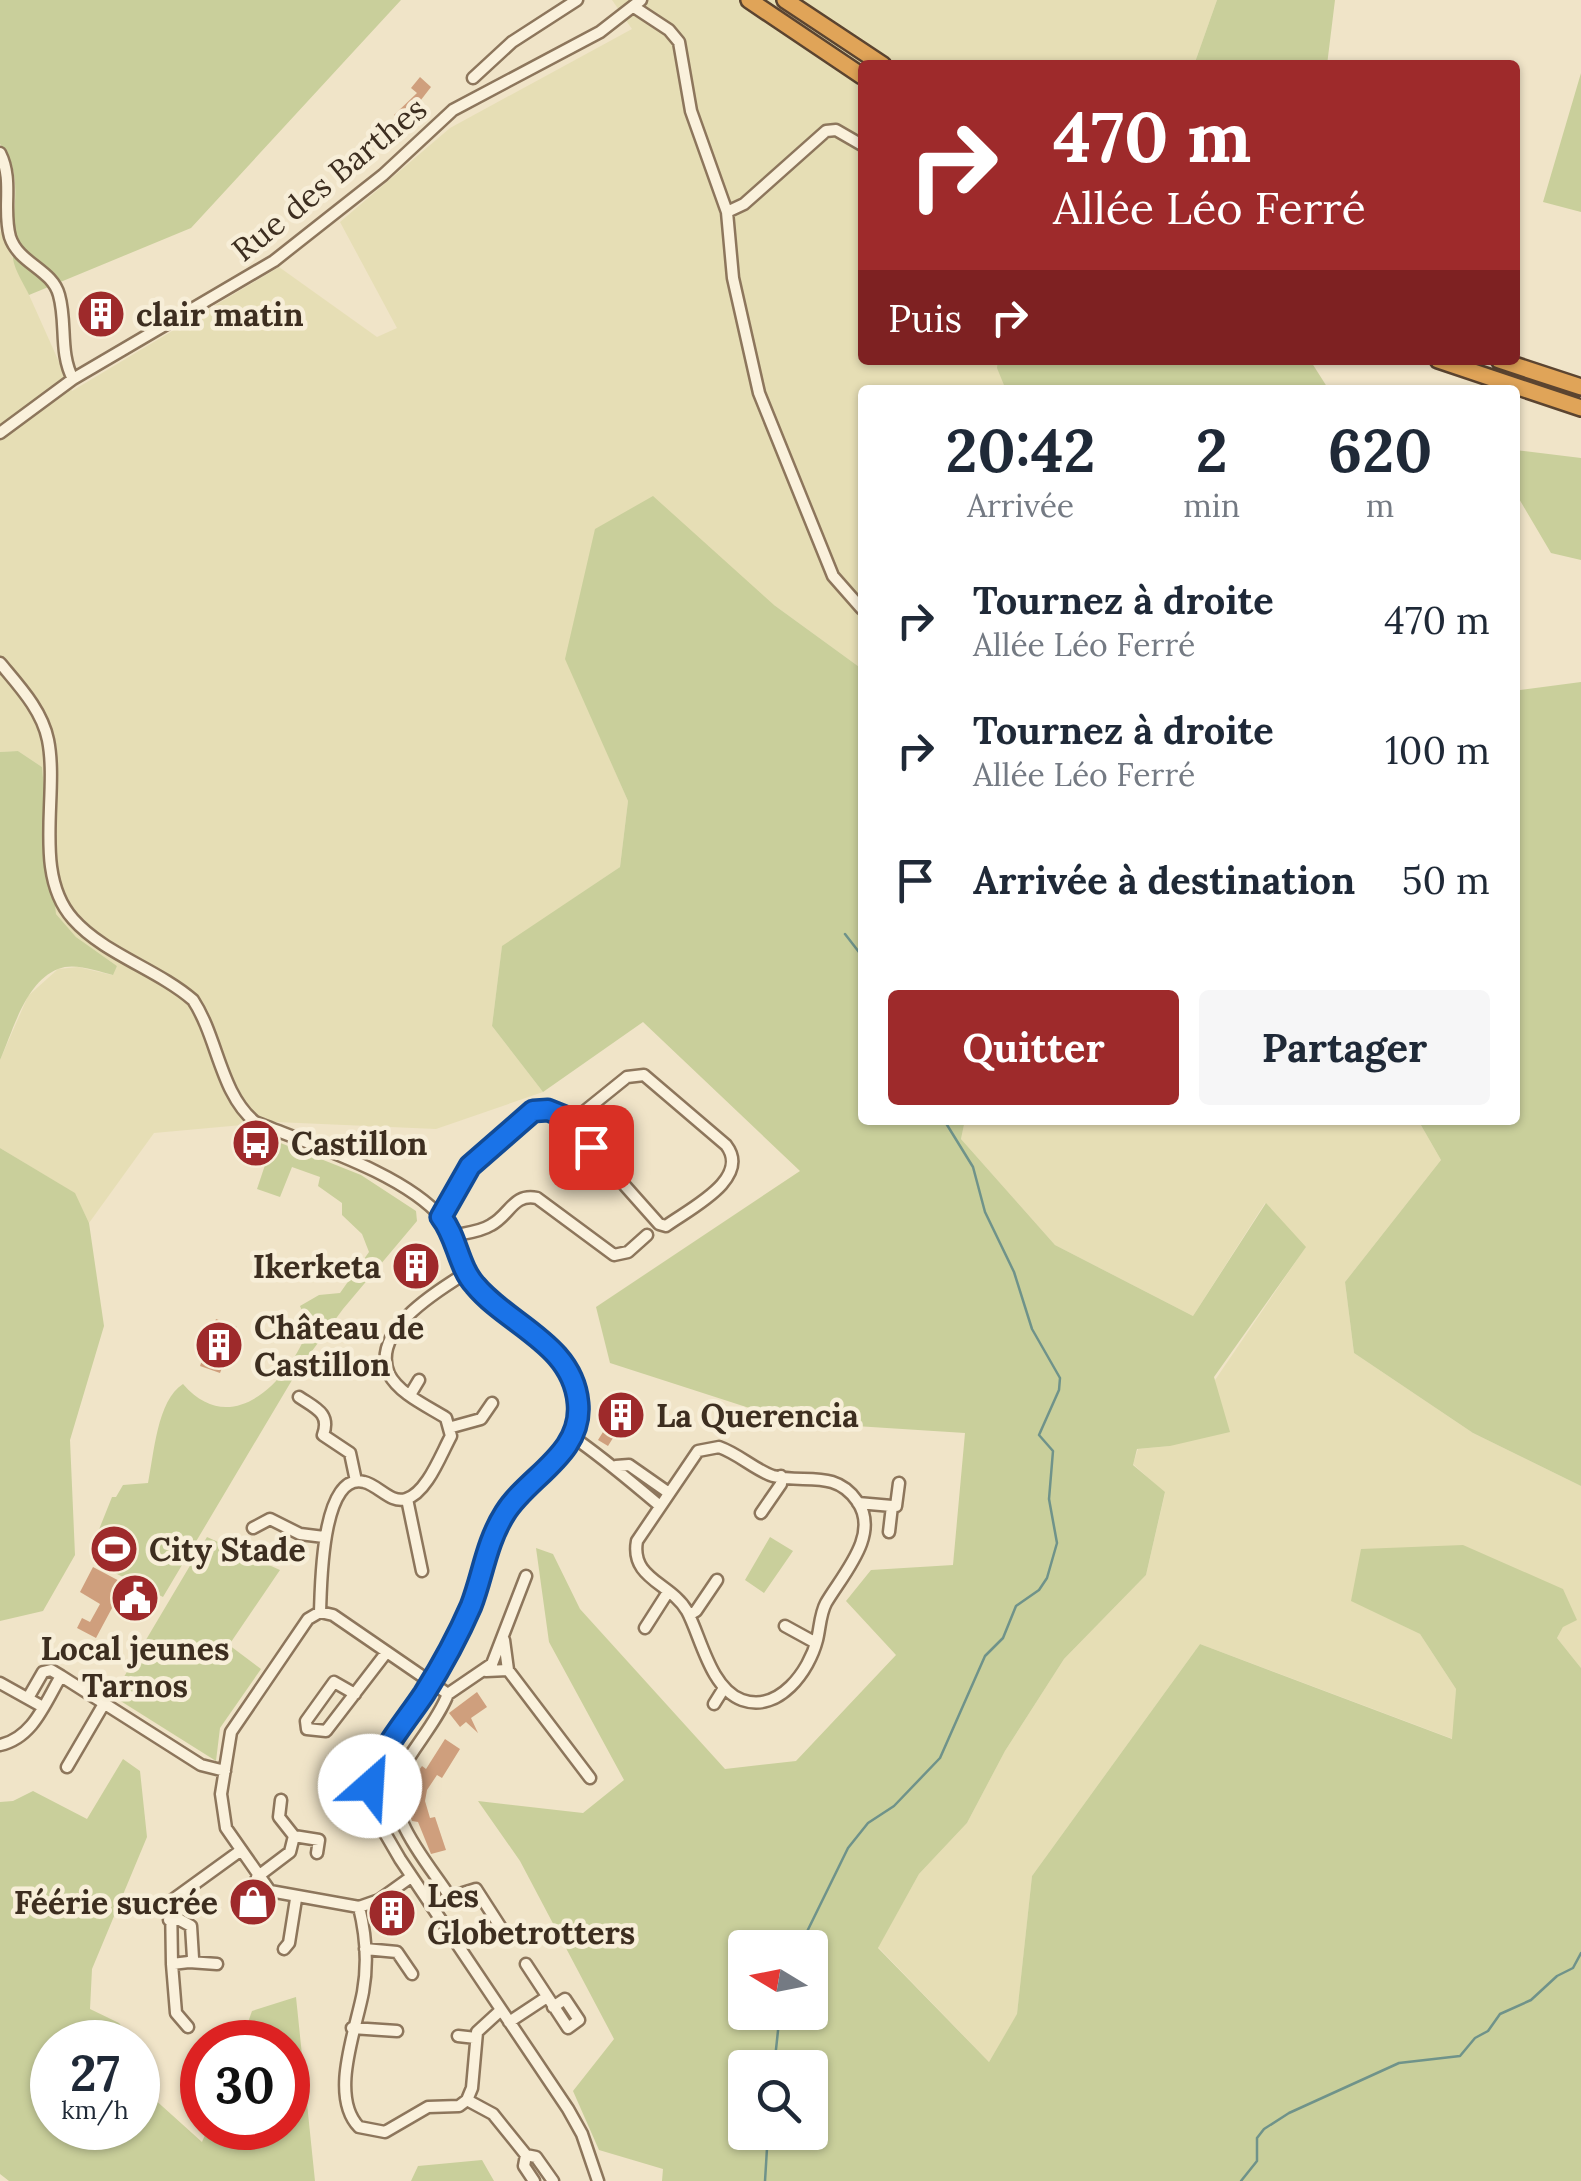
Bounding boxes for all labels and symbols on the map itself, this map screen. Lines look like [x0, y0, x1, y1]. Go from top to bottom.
street label: Rue des Barthes [223, 88, 435, 270]
building icon: clair matin [75, 288, 127, 340]
place label: clair matin [136, 294, 304, 335]
pin [549, 1105, 634, 1190]
bus stop icon: Castillon [230, 1117, 282, 1169]
place label: Castillon [291, 1123, 427, 1164]
building icon: Ikerketa [390, 1240, 442, 1292]
place label: Ikerketa [253, 1246, 381, 1287]
place label: Château de Castillon [254, 1307, 424, 1385]
building icon: Château de Castillon [193, 1319, 245, 1371]
building icon: La Querencia [595, 1389, 647, 1441]
place label: La Querencia [656, 1395, 859, 1436]
sports icon: City Stade [88, 1523, 140, 1575]
place label: City Stade [149, 1529, 306, 1570]
public building icon: Local jeunes Tarnos [109, 1572, 161, 1624]
place label: Local jeunes Tarnos [41, 1628, 230, 1706]
position arrow [318, 1734, 422, 1838]
place label: Les Globetrotters [427, 1875, 635, 1953]
shop icon: Féérie sucrée [227, 1876, 279, 1928]
place label: Féérie sucrée [14, 1882, 218, 1923]
building icon: Les Globetrotters [366, 1887, 418, 1939]
north arrow [728, 1930, 828, 2030]
speed limit sign: 30 [180, 2020, 310, 2150]

